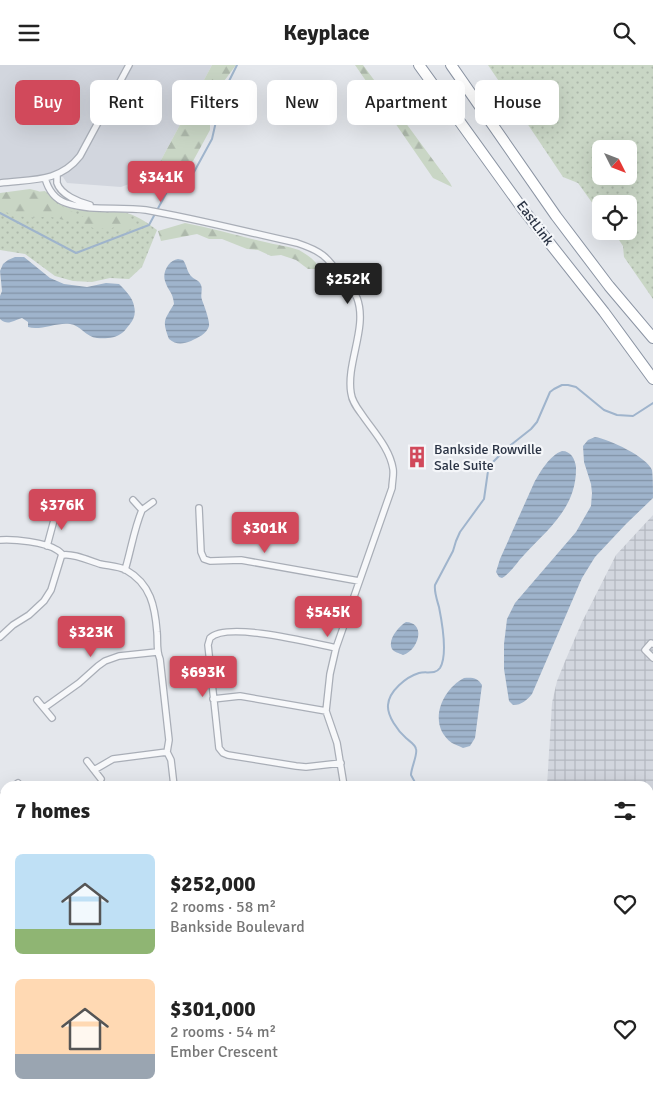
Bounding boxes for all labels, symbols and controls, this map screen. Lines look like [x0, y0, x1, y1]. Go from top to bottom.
icon: menu [15, 19, 43, 47]
text: Keyplace [283, 19, 370, 46]
icon: search [610, 19, 638, 47]
chip: Buy [15, 80, 80, 125]
chip: Rent [90, 80, 162, 125]
chip: Filters [172, 80, 257, 125]
chip: New [267, 80, 337, 125]
chip: Apartment [347, 80, 465, 125]
chip: House [475, 80, 559, 125]
north arrow [592, 140, 638, 185]
map controls [592, 140, 637, 240]
pin: $341K [126, 161, 196, 203]
text: $341K [139, 167, 183, 187]
button: locate [592, 195, 637, 240]
street label: EastLink [513, 197, 557, 249]
pin: $252K [313, 263, 383, 305]
text: $252K [326, 269, 370, 289]
place label: Bankside Rowville Sale Suite [434, 441, 542, 474]
building icon: Bankside Rowville Sale Suite [404, 444, 430, 470]
pin: $376K [27, 489, 97, 531]
text: $376K [40, 495, 84, 515]
pin: $301K [230, 511, 300, 554]
text: $301K [243, 518, 287, 538]
pin: $545K [293, 595, 363, 638]
text: $545K [306, 602, 350, 622]
pin: $323K [56, 615, 126, 658]
text: $323K [69, 622, 113, 642]
pin: $693K [168, 655, 238, 698]
text: $693K [181, 662, 225, 682]
icon: filters [611, 797, 639, 825]
text: 7 homes [15, 798, 90, 824]
text: $252,000 [170, 871, 256, 897]
icon: home [55, 874, 115, 934]
icon: heart [611, 890, 639, 918]
text: 2 rooms · 58 m² [170, 897, 276, 917]
text: Bankside Boulevard [170, 917, 305, 937]
text: $301,000 [170, 996, 256, 1022]
icon: home [55, 999, 115, 1059]
icon: heart [611, 1015, 639, 1043]
text: 2 rooms · 54 m² [170, 1022, 276, 1042]
text: Ember Crescent [170, 1042, 278, 1062]

